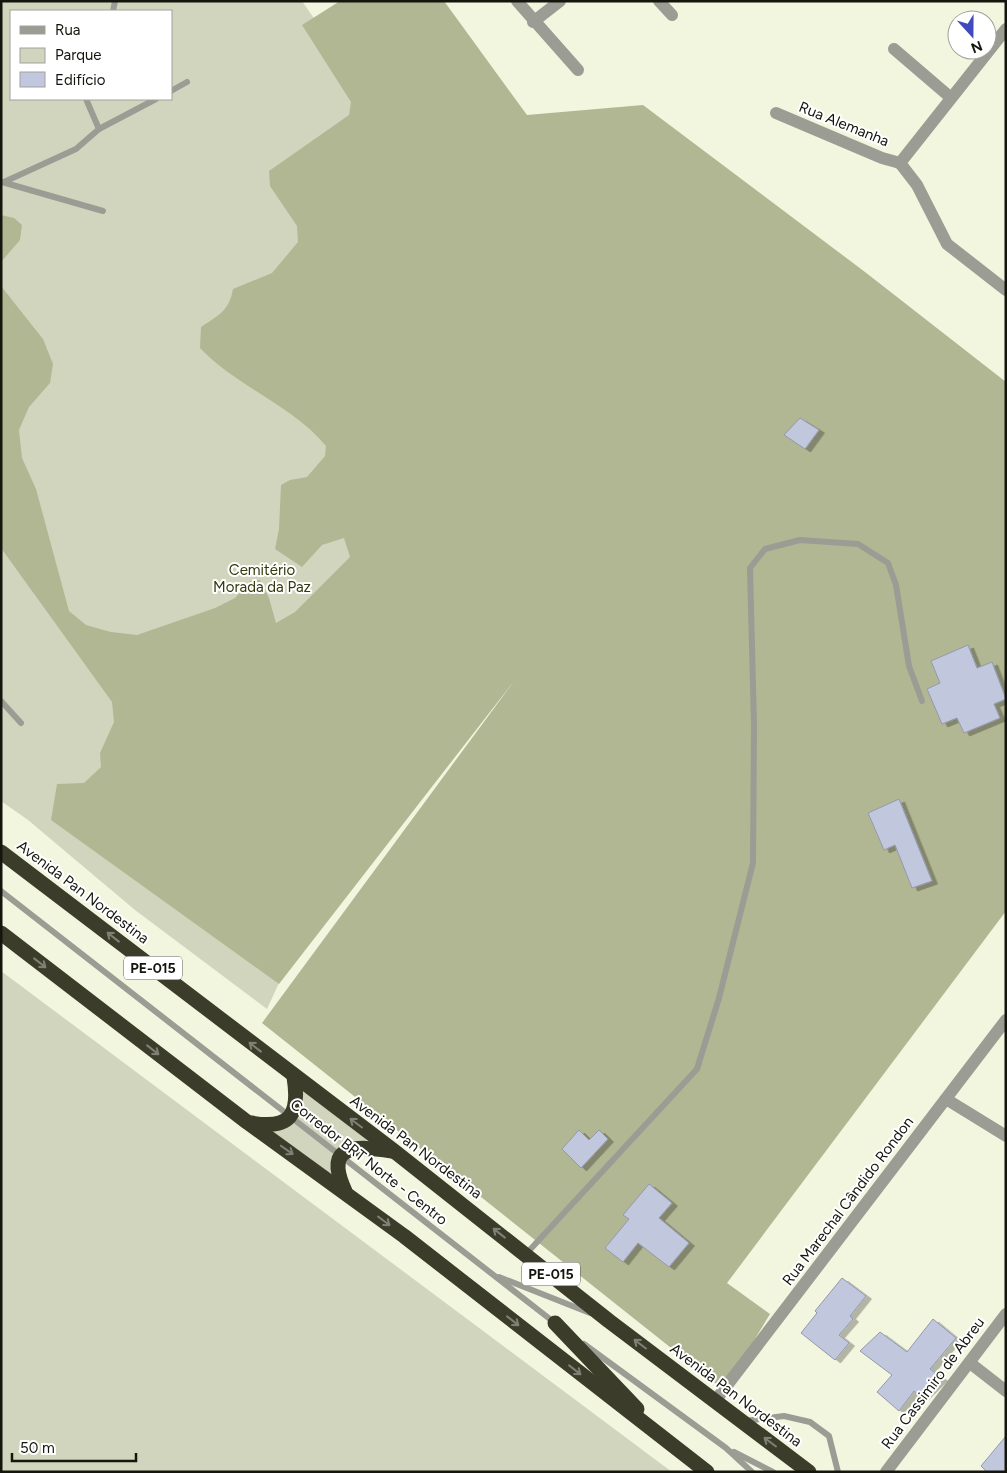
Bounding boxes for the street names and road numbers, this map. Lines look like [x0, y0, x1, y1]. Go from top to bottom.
street label: Rua Alemanha [796, 98, 892, 150]
street label: Avenida Pan Nordestina [13, 836, 153, 948]
road number: PE-015 [124, 956, 182, 980]
street label: Avenida Pan Nordestina [346, 1091, 486, 1203]
street label: Corredor BRT Norte - Centro [287, 1095, 451, 1229]
street label: Rua Marechal Cândido Rondon [779, 1113, 917, 1289]
road number: PE-015 [522, 1262, 580, 1286]
street label: Rua Cassimiro de Abreu [878, 1314, 988, 1452]
street label: Avenida Pan Nordestina [666, 1339, 806, 1451]

